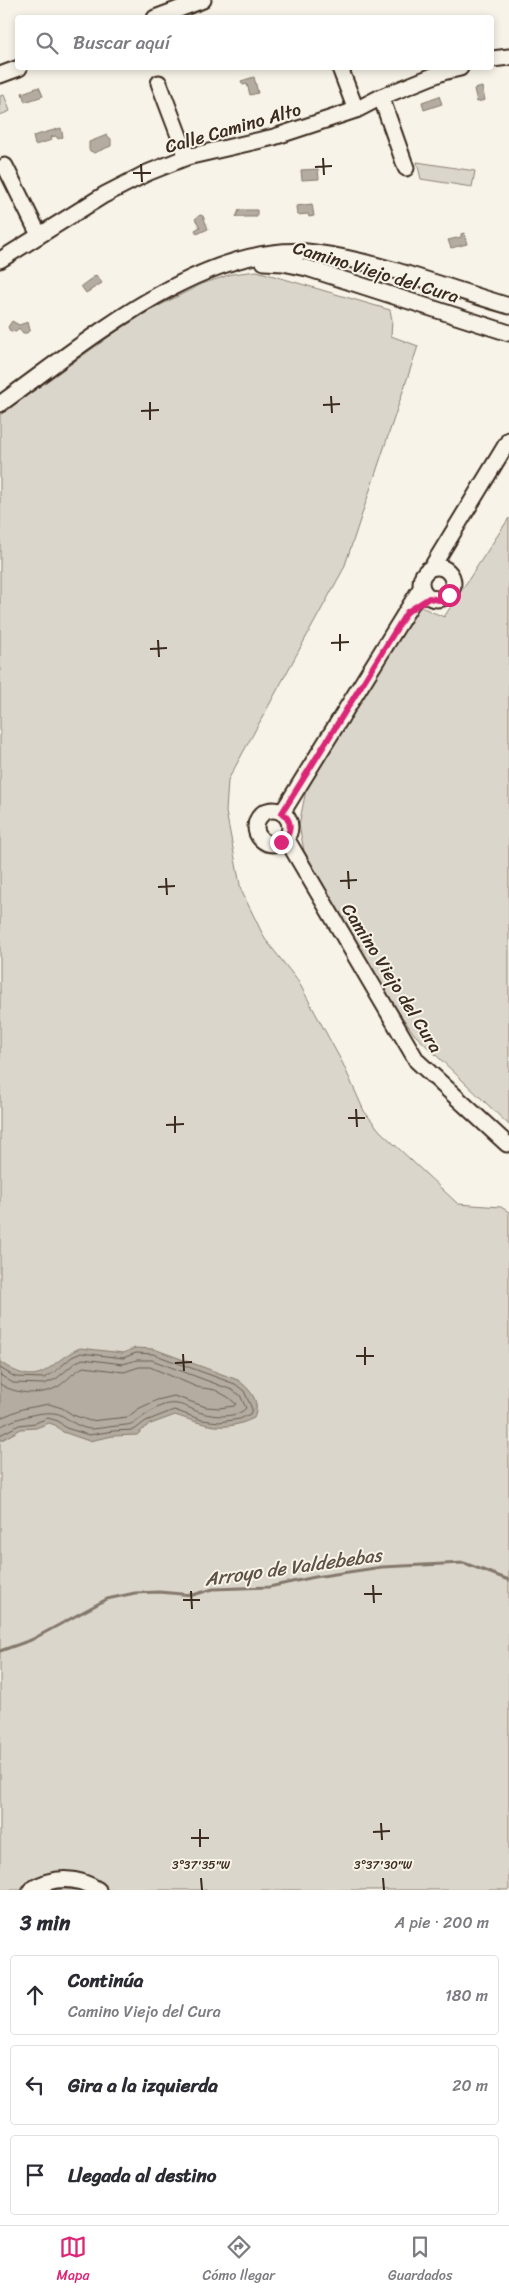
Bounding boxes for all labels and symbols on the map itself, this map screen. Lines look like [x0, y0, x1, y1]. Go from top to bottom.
street label: Calle Camino Alto [161, 93, 305, 163]
street label: Camino Viejo del Cura [289, 232, 463, 312]
route start [438, 584, 461, 607]
route end [270, 831, 293, 854]
street label: Camino Viejo del Cura [333, 897, 451, 1059]
water label: Arroyo de Valdebebas [202, 1538, 386, 1596]
text: 3°37'35"W [172, 1854, 231, 1876]
text: 3°37'30"W [354, 1854, 413, 1876]

